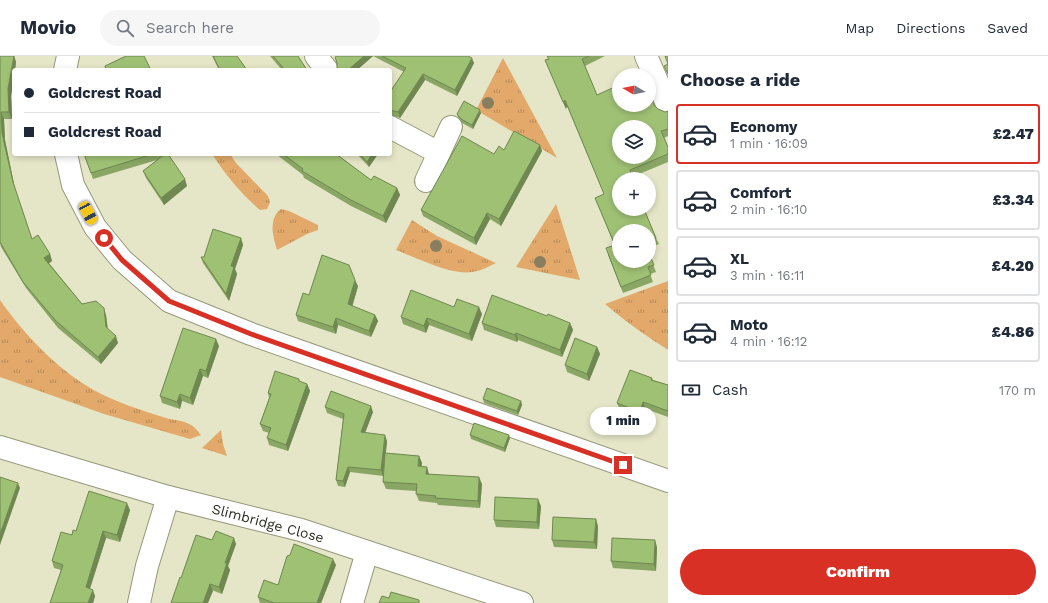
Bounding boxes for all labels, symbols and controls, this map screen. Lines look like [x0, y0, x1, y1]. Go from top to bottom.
search box [100, 10, 380, 46]
text: Movio [20, 16, 76, 39]
icon: search [114, 17, 136, 39]
text: Search here [146, 19, 234, 37]
text: Map [846, 20, 874, 36]
text: Directions [896, 20, 965, 36]
text: Saved [987, 20, 1028, 36]
north arrow [612, 68, 656, 112]
map controls [612, 68, 656, 268]
text: Choose a ride [680, 69, 800, 90]
text: Goldcrest Road [48, 84, 162, 102]
icon: car [682, 116, 718, 152]
text: Economy [730, 118, 797, 136]
button: layers [612, 120, 656, 164]
text: Goldcrest Road [48, 123, 162, 141]
text: £2.47 [993, 125, 1034, 143]
text: 1 min · 16:09 [730, 136, 808, 151]
button: + [612, 172, 656, 216]
icon: car [682, 182, 718, 218]
text: Comfort [730, 184, 791, 202]
text: £3.34 [992, 191, 1034, 209]
car [77, 200, 99, 226]
text: 2 min · 16:10 [730, 202, 807, 217]
button: − [612, 224, 656, 268]
route start [95, 229, 113, 247]
icon: car [682, 248, 718, 284]
text: XL [730, 250, 749, 268]
text: £4.20 [992, 257, 1034, 275]
text: 3 min · 16:11 [730, 268, 804, 283]
icon: car [682, 314, 718, 350]
text: Moto [730, 316, 768, 334]
text: £4.86 [992, 323, 1034, 341]
text: 4 min · 16:12 [730, 334, 807, 349]
icon: cash [680, 379, 702, 401]
text: Cash [712, 381, 748, 399]
text: 170 m [999, 383, 1036, 398]
callout: 1 min [590, 407, 656, 435]
text: 1 min [606, 413, 640, 428]
route end [614, 456, 632, 474]
street label: Slimbridge Close [210, 500, 326, 546]
button: Confirm [680, 549, 1036, 595]

